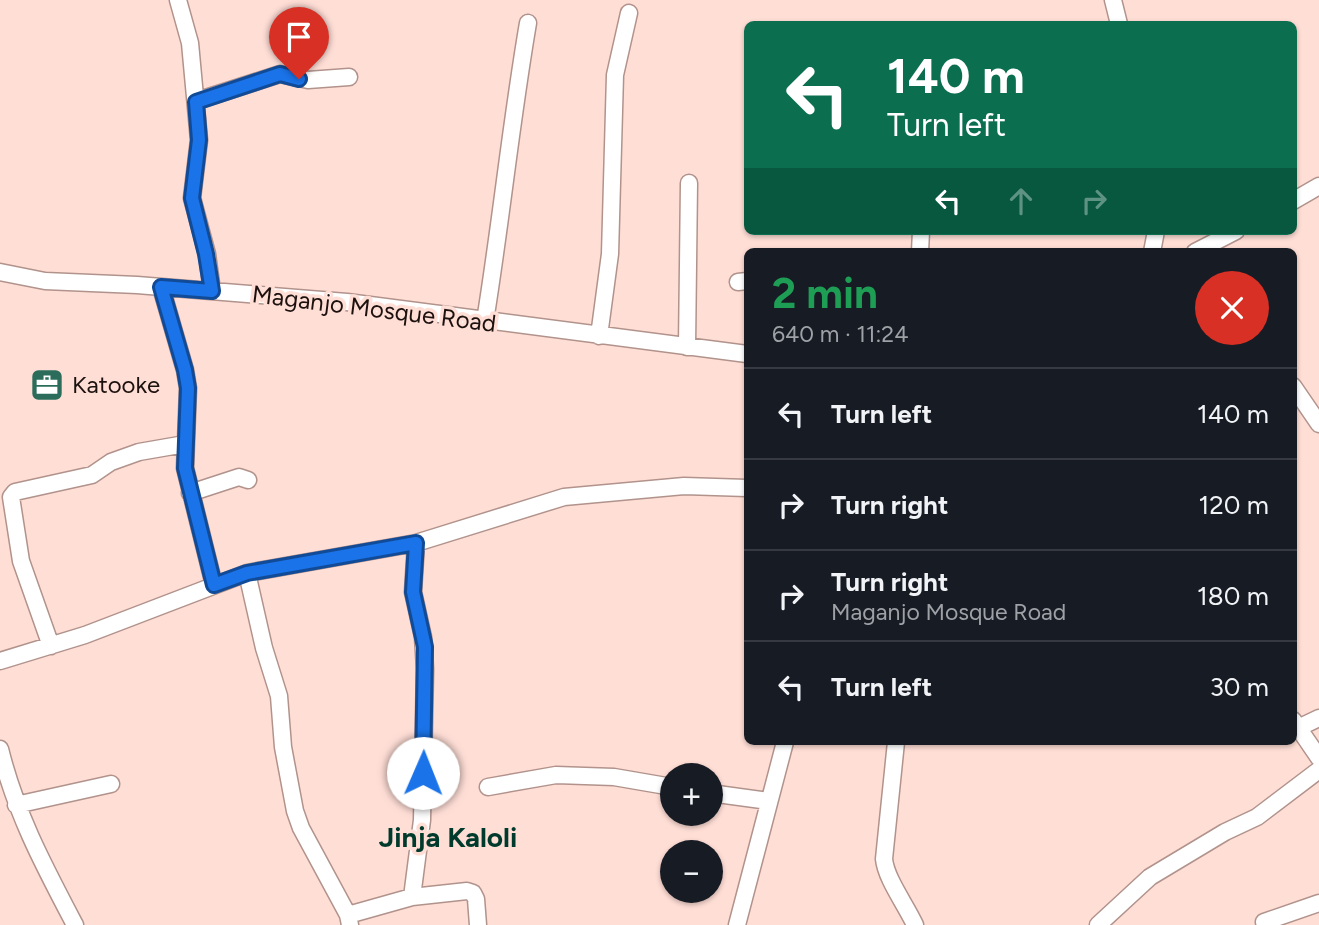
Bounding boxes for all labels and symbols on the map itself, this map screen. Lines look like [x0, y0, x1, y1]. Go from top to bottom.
pin [269, 7, 329, 79]
street label: Maganjo Mosque Road [250, 279, 498, 338]
office icon: Katooke [28, 366, 66, 404]
place label: Katooke [72, 370, 160, 399]
position arrow [386, 736, 460, 810]
district label: Jinja Kaloli [379, 820, 517, 854]

